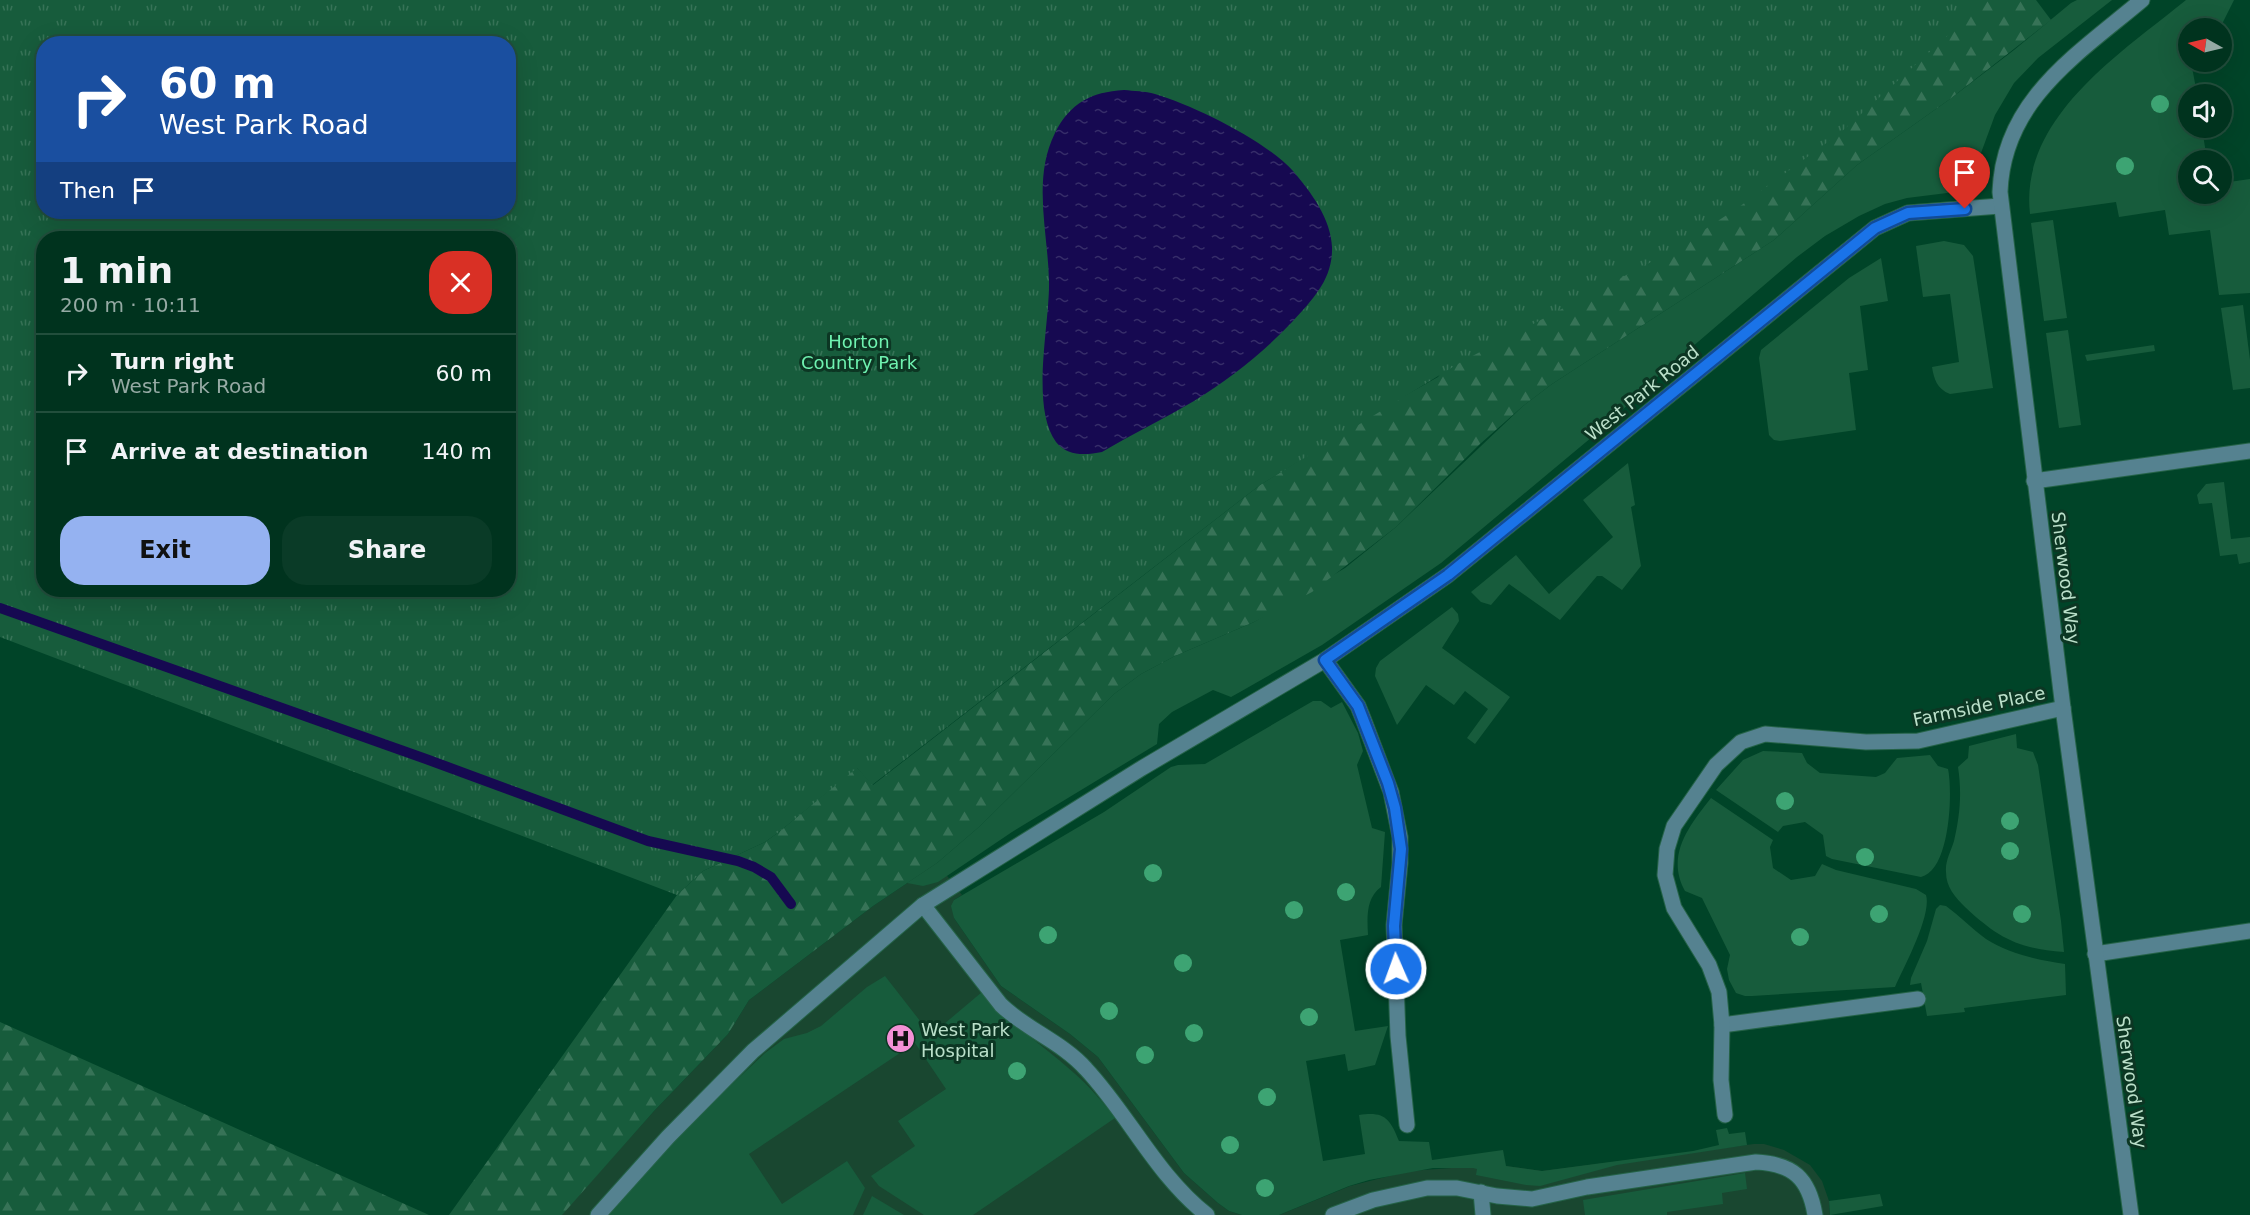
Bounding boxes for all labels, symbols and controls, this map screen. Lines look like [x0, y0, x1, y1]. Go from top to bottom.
north arrow [2178, 18, 2232, 72]
map controls [2178, 18, 2232, 204]
text: 60 m [159, 59, 276, 108]
icon: right [60, 60, 138, 138]
button: sound [2178, 84, 2232, 138]
text: West Park Road [159, 109, 369, 140]
pin [1939, 147, 1990, 209]
button: search [2178, 150, 2232, 204]
icon: arrive [1948, 156, 1981, 189]
icon: arrive [127, 174, 160, 207]
text: Then [60, 178, 115, 203]
text: 1 min [60, 250, 173, 291]
button: close [429, 251, 492, 314]
text: 200 m · 10:11 [60, 293, 201, 317]
park label: Horton Country Park [801, 331, 918, 373]
street label: West Park Road [1581, 341, 1703, 445]
text: Turn right [111, 349, 234, 374]
icon: right [60, 357, 93, 390]
text: 60 m [436, 361, 492, 386]
text: West Park Road [111, 374, 266, 398]
icon: arrive [60, 435, 93, 468]
text: Arrive at destination [111, 439, 368, 464]
text: 140 m [422, 439, 492, 464]
street label: Sherwood Way [2047, 510, 2085, 646]
button: Exit [60, 516, 270, 585]
button: Share [282, 516, 492, 585]
street label: Farmside Place [1911, 682, 2047, 730]
position arrow [1364, 937, 1428, 1001]
street label: Sherwood Way [2112, 1014, 2152, 1150]
place label: West Park Hospital [921, 1019, 1010, 1061]
hospital icon: West Park Hospital [884, 1023, 916, 1055]

